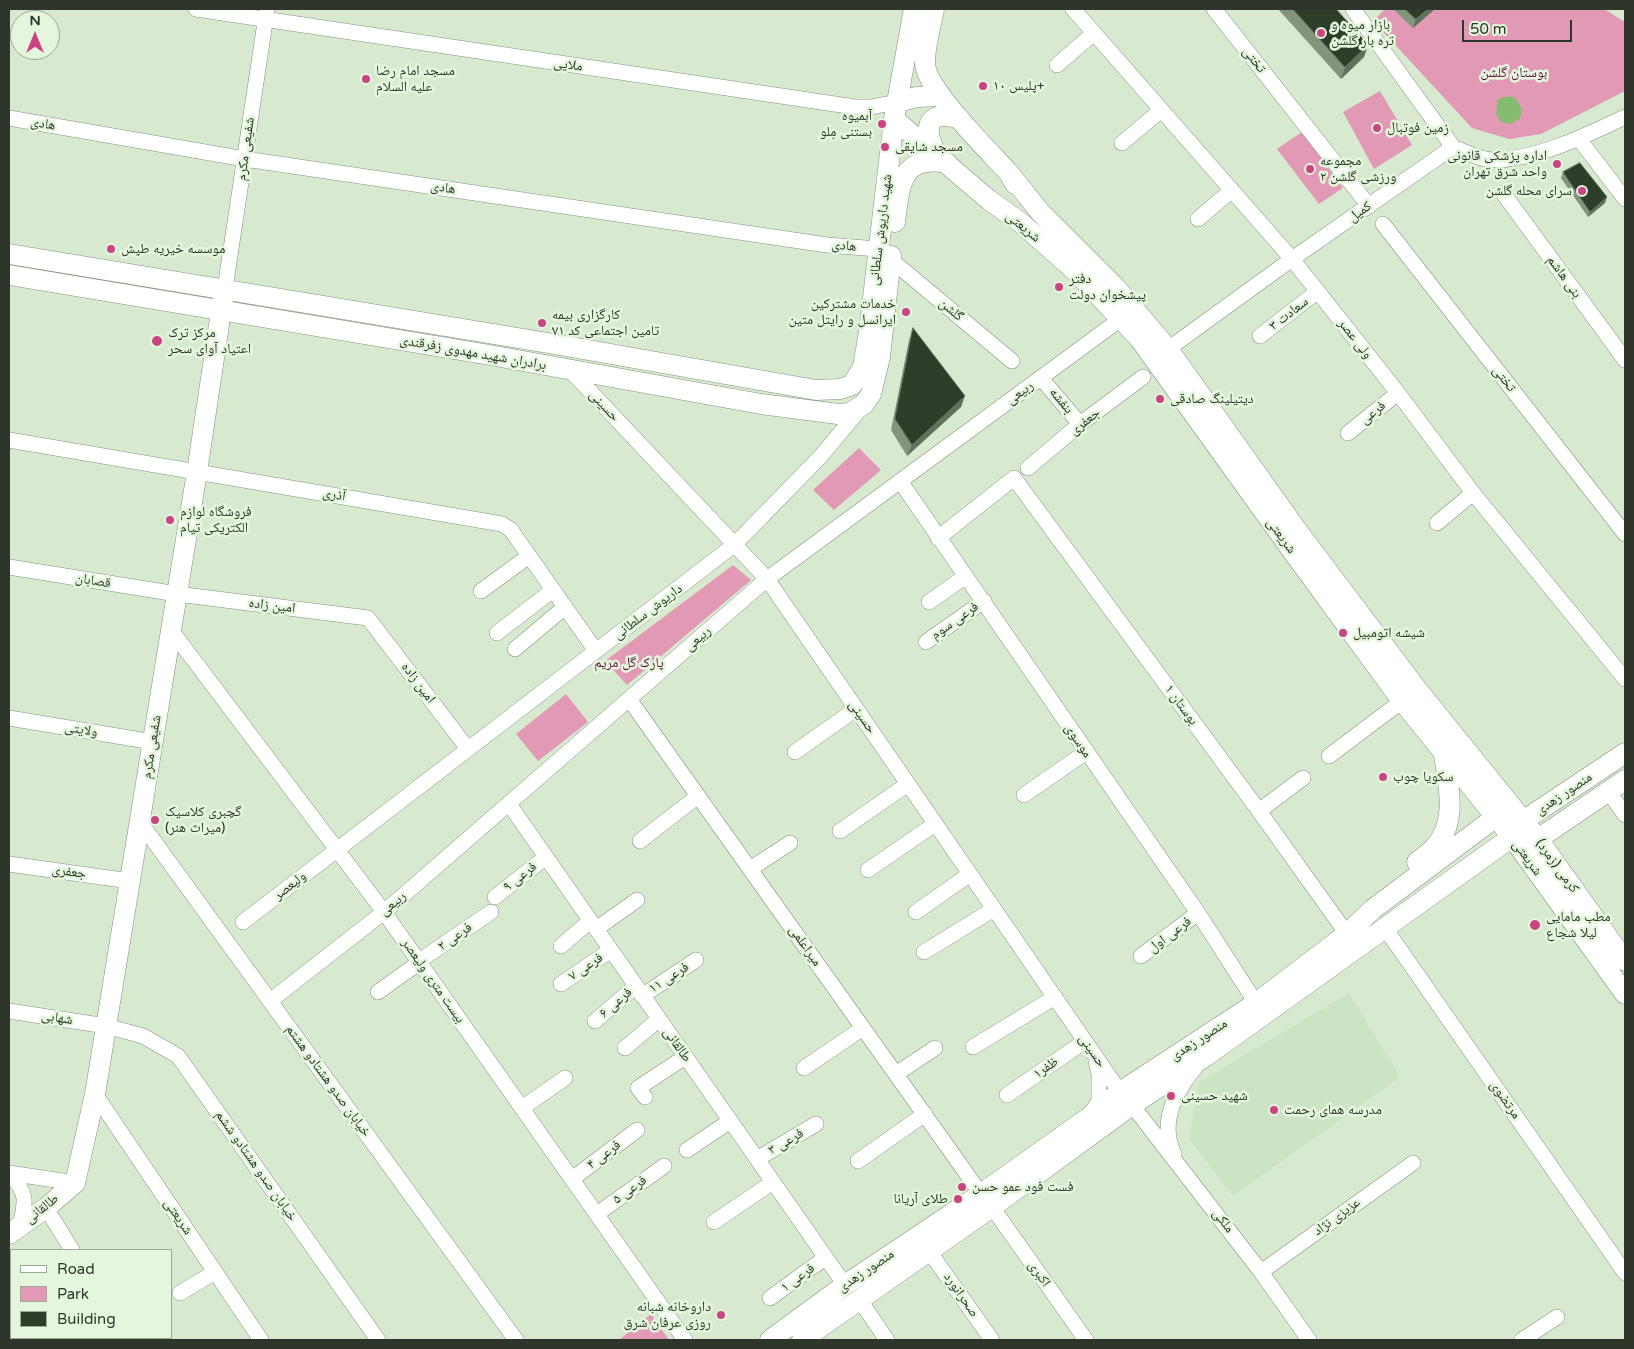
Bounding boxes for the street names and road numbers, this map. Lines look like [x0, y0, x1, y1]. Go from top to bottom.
street label: تختی [1239, 43, 1269, 77]
street label: ملایی [552, 55, 584, 75]
street label: هادی [29, 114, 57, 134]
street label: شفیعی مکرم [233, 116, 259, 182]
street label: شهید داریوش سلطانی [866, 173, 896, 287]
street label: هادی [429, 178, 457, 198]
street label: کمیل [1345, 198, 1375, 226]
street label: شریعتی [1002, 208, 1044, 246]
street label: هادی [831, 237, 857, 255]
street label: بنی هاشم [1543, 252, 1585, 302]
street label: سعادت ۳ [1266, 294, 1312, 334]
street label: گلشن [935, 295, 967, 325]
street label: ولی عصر [1334, 316, 1376, 362]
street label: برادران شهید مهدوی زفرقندی [398, 332, 548, 374]
street label: تختی [1489, 362, 1519, 396]
street label: ربیعی [1003, 377, 1037, 409]
street label: بنفشه [1045, 385, 1077, 417]
street label: حسینی [585, 387, 623, 425]
street label: فرعی [1357, 398, 1389, 428]
street label: جعفری [1066, 405, 1104, 439]
street label: آذری [321, 485, 347, 505]
street label: شریعتی [1262, 515, 1300, 557]
street label: قصابان [74, 570, 112, 592]
street label: داریوش سلطانی [610, 581, 686, 643]
street label: امين زاده [248, 595, 296, 617]
street label: فرعی سوم [928, 598, 982, 644]
street label: ربیعی [681, 623, 715, 655]
street label: امین زاده [397, 659, 439, 707]
street label: بوستان ۱ [1161, 681, 1201, 729]
street label: حسینی [845, 697, 879, 737]
street label: شفیعی مکرم [139, 714, 165, 780]
street label: ولایتی [63, 719, 99, 741]
street label: موسوی [1061, 721, 1095, 761]
street label: منصور زهدی [1532, 769, 1596, 819]
street label: کرمی (زمرد) [1532, 836, 1582, 896]
street label: شریعتی [1508, 837, 1546, 879]
street label: فرعی ۹ [500, 859, 540, 895]
street label: جعفری [51, 861, 87, 883]
street label: ولیعصر [270, 868, 310, 904]
street label: ربیعی [376, 888, 410, 920]
street label: فرعی اول [1145, 913, 1195, 957]
street label: فرعی ۲ [435, 919, 475, 955]
street label: میراعلمی [785, 922, 825, 970]
street label: بیست متری ولیعصر [398, 935, 468, 1027]
street label: فرعی ۷ [565, 949, 607, 985]
street label: فرعی ۱۱ [646, 959, 692, 997]
street label: فرعی ۶ [596, 984, 636, 1022]
street label: شهابی [40, 1007, 74, 1029]
street label: منصور زهدی [1167, 1015, 1231, 1065]
street label: خیابان صدو هشتادو هشتم [282, 1022, 374, 1140]
street label: طالقانی [659, 1025, 695, 1065]
street label: حسینی [1075, 1031, 1109, 1071]
street label: ظفر۱ [1030, 1053, 1062, 1083]
street label: مرتضوی [1486, 1078, 1524, 1122]
street label: خیابان صدو هشتادو ششم [211, 1107, 301, 1225]
street label: فرعی ۳ [765, 1125, 807, 1159]
street label: فرعی ۴ [584, 1137, 624, 1173]
street label: فرعی ۵ [610, 1172, 650, 1208]
street label: طالقانی [22, 1191, 62, 1227]
street label: عزیزی نژاد [1310, 1194, 1364, 1240]
street label: شریعتی [160, 1196, 196, 1238]
street label: ملکی [1209, 1206, 1237, 1236]
street label: منصور زهدی [834, 1246, 898, 1296]
street label: اکبری [1024, 1258, 1054, 1290]
street label: فرعی ۱ [778, 1260, 818, 1296]
street label: صحرانورد [940, 1269, 982, 1321]

